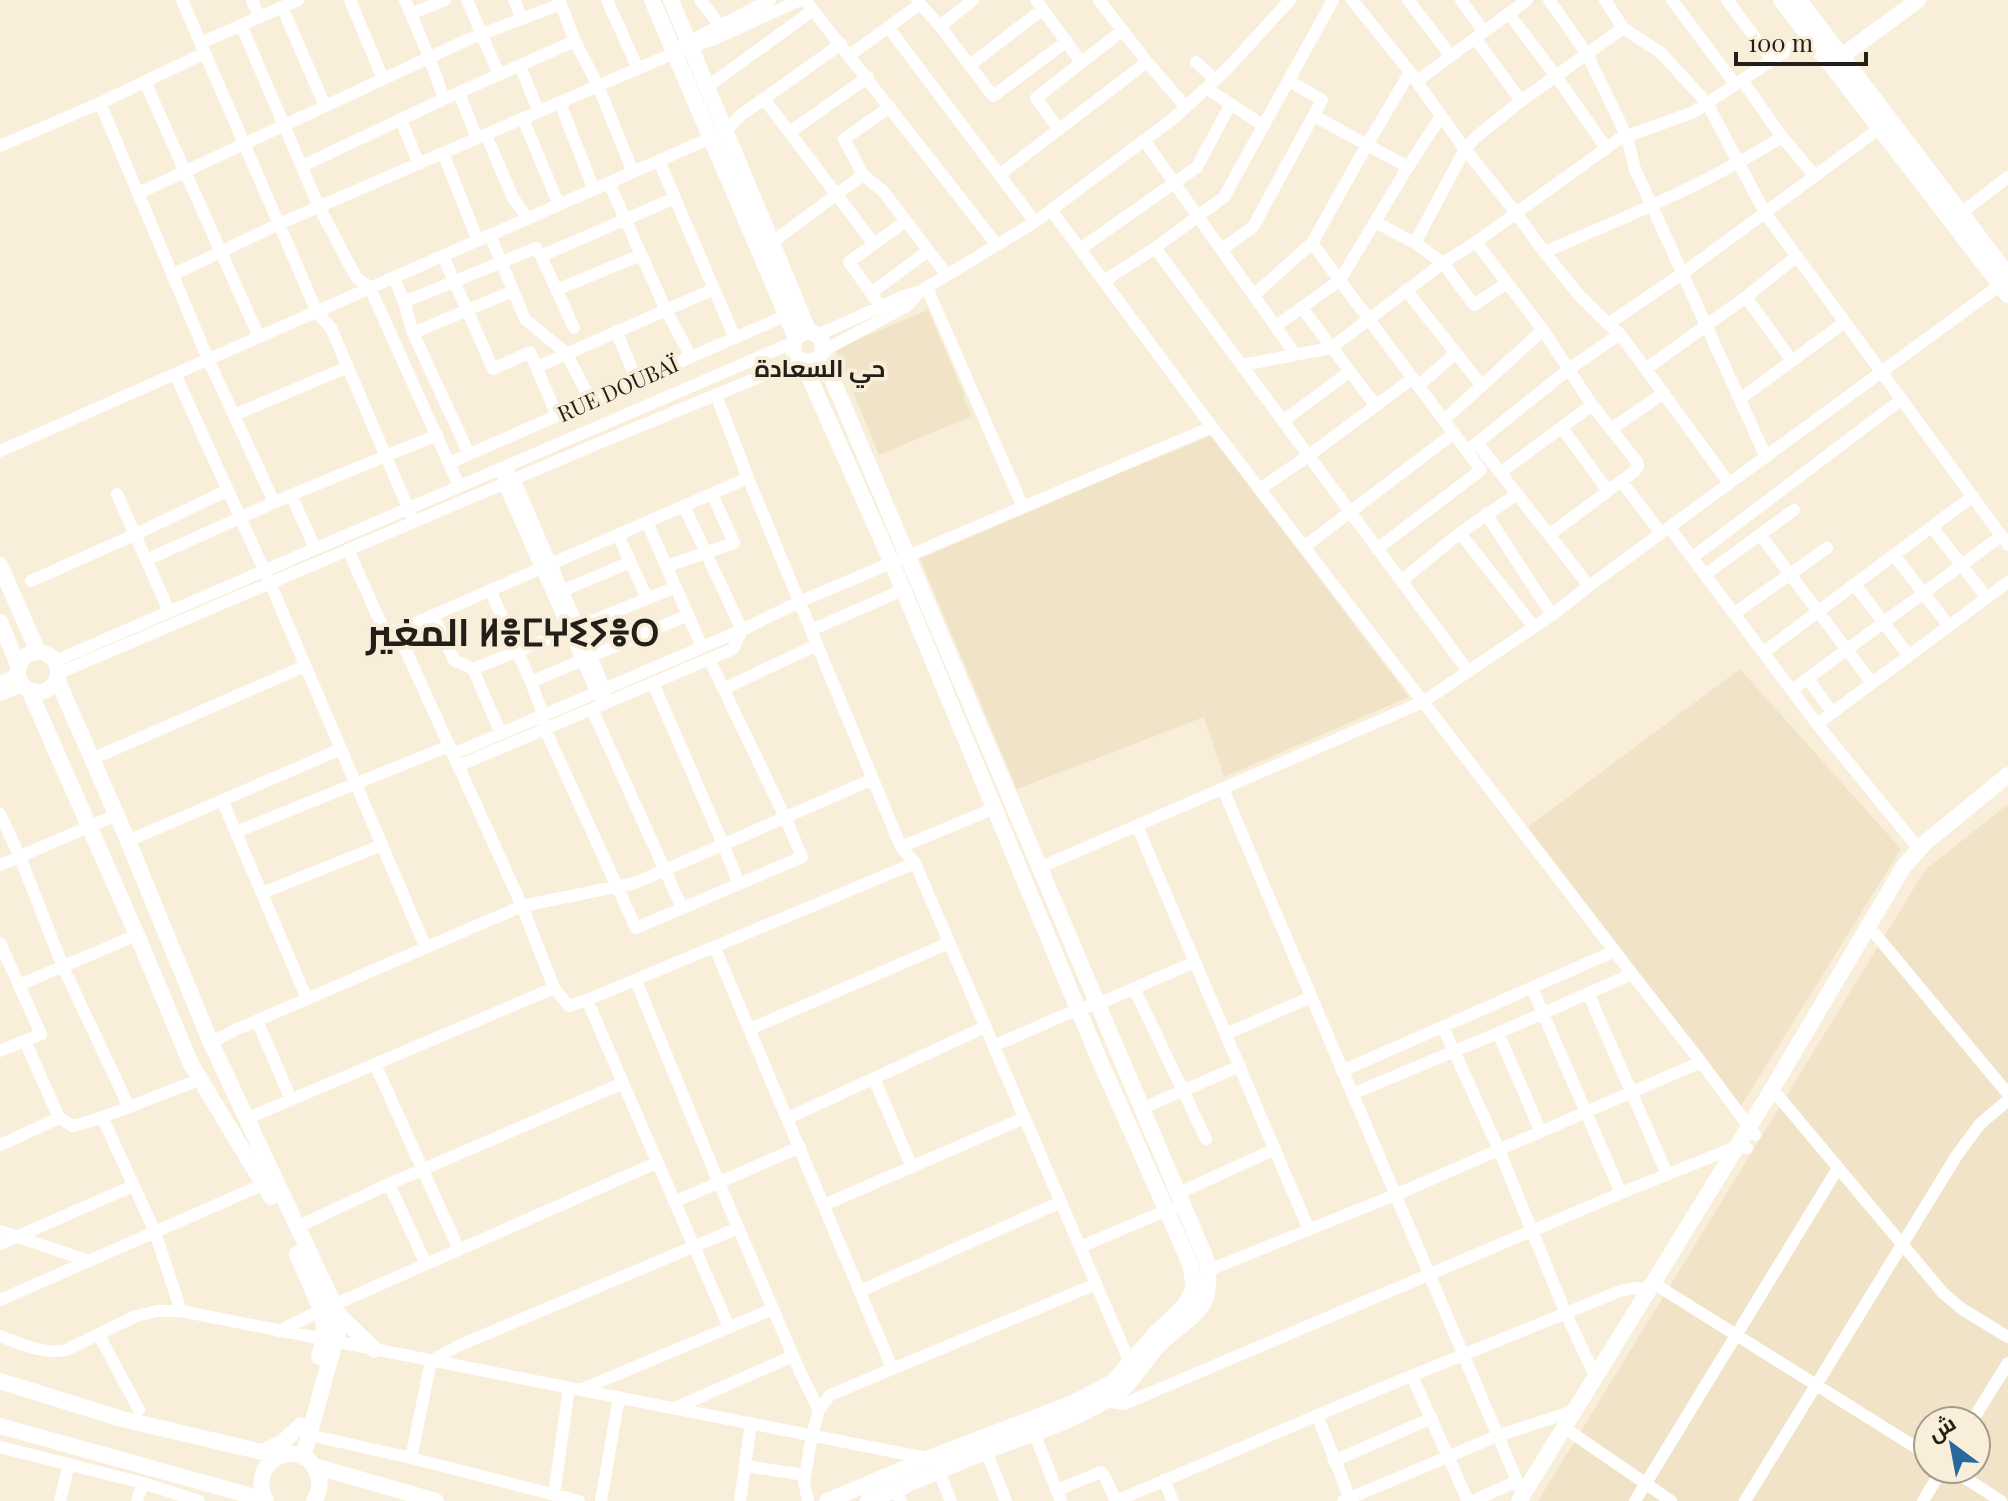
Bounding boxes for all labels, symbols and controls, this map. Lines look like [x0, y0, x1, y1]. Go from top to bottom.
scale bar [1736, 16, 1866, 66]
text: 100 m [1748, 26, 1813, 58]
street label: RUE DOUBAÏ [552, 348, 683, 428]
district label: حي السعادة [755, 351, 885, 388]
district label: المغير ⵍⴻⵎⵖⵉⵢⴻⵔ [365, 605, 660, 656]
north arrow [1912, 1405, 1992, 1485]
text: ش [1921, 1407, 1961, 1447]

